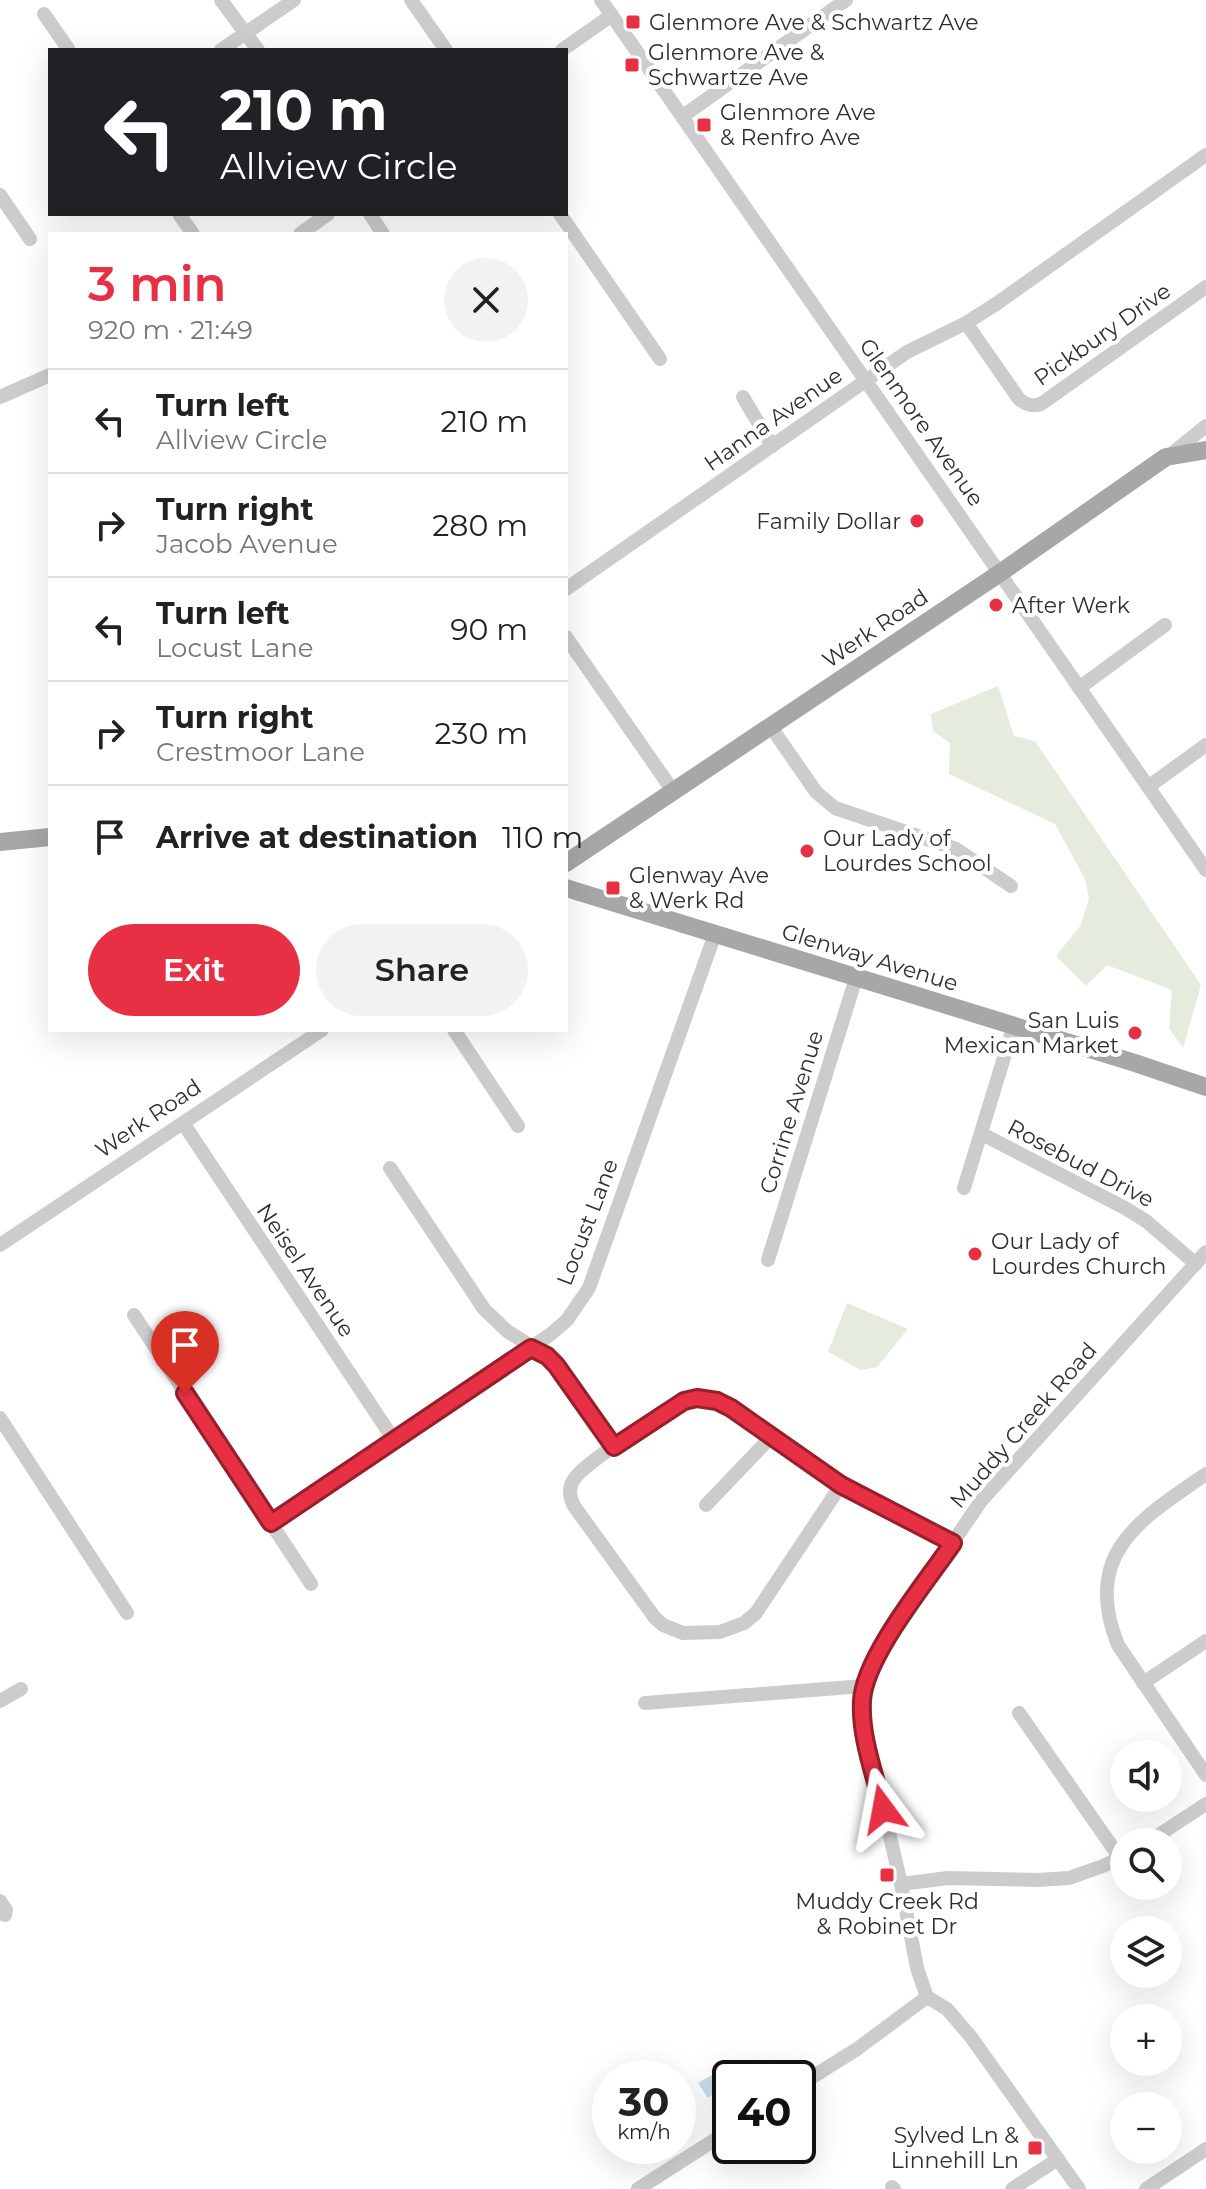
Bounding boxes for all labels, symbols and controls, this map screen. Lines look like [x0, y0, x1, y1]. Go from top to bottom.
place label: Glenmore Ave & Schwartz Ave [649, 9, 979, 36]
marker: Glenmore Ave & Schwartz Ave [624, 13, 642, 31]
place label: Glenmore Ave & Schwartze Ave [648, 39, 825, 91]
marker: Glenmore Ave & Schwartze Ave [623, 56, 641, 74]
text: 210 m [220, 76, 388, 144]
icon: left [88, 80, 192, 184]
place label: Glenmore Ave & Renfro Ave [720, 99, 876, 151]
marker: Glenmore Ave & Renfro Ave [695, 116, 713, 134]
text: Allview Circle [220, 144, 457, 188]
text: 3 min [88, 255, 226, 313]
button: close [444, 258, 528, 342]
street label: Pickbury Drive [1029, 277, 1176, 392]
text: 920 m · 21:49 [88, 314, 253, 346]
street label: Glenmore Avenue [854, 333, 990, 511]
street label: Hanna Avenue [699, 362, 848, 477]
text: Turn left [156, 387, 289, 424]
icon: left [88, 399, 132, 443]
text: 210 m [441, 403, 528, 440]
text: Allview Circle [156, 424, 327, 456]
text: Turn right [156, 491, 313, 528]
icon: right [88, 503, 132, 547]
text: 280 m [432, 507, 528, 544]
place label: Family Dollar [756, 508, 901, 535]
marker: Family Dollar [908, 512, 926, 530]
text: Jacob Avenue [156, 528, 338, 560]
street label: Werk Road [817, 583, 933, 674]
place label: After Werk [1012, 592, 1131, 619]
text: Turn left [156, 595, 289, 632]
marker: After Werk [987, 596, 1005, 614]
icon: left [88, 607, 132, 651]
text: 90 m [450, 611, 528, 648]
text: Locust Lane [156, 632, 314, 664]
text: Turn right [156, 699, 313, 736]
icon: right [88, 711, 132, 755]
text: 230 m [434, 715, 528, 752]
text: Crestmoor Lane [156, 736, 365, 768]
icon: arrive [88, 815, 132, 859]
text: Arrive at destination [156, 819, 478, 856]
text: 110 m [502, 819, 583, 856]
place label: Our Lady of Lourdes School [823, 825, 992, 877]
marker: Our Lady of Lourdes School [798, 842, 816, 860]
place label: Glenway Ave & Werk Rd [629, 862, 769, 914]
marker: Glenway Ave & Werk Rd [604, 879, 622, 897]
street label: Glenway Avenue [778, 918, 961, 997]
button: Exit [88, 924, 300, 1016]
button: Share [316, 924, 528, 1016]
place label: San Luis Mexican Market [944, 1007, 1119, 1059]
marker: San Luis Mexican Market [1126, 1024, 1144, 1042]
street label: Corrine Avenue [754, 1027, 829, 1197]
street label: Werk Road [90, 1073, 206, 1164]
street label: Rosebud Drive [1003, 1114, 1159, 1213]
street label: Locust Lane [551, 1155, 624, 1289]
street label: Neisel Avenue [251, 1198, 360, 1342]
place label: Our Lady of Lourdes Church [991, 1228, 1167, 1280]
marker: Our Lady of Lourdes Church [966, 1245, 984, 1263]
pin [151, 1311, 219, 1393]
icon: arrive [163, 1323, 207, 1367]
street label: Muddy Creek Road [944, 1337, 1103, 1514]
map controls [1110, 1740, 1182, 2164]
button: sound [1110, 1740, 1182, 1812]
position arrow [841, 1767, 925, 1851]
button: search [1110, 1828, 1182, 1900]
marker: Muddy Creek Rd & Robinet Dr [878, 1866, 896, 1884]
place label: Muddy Creek Rd & Robinet Dr [795, 1888, 979, 1940]
button: layers [1110, 1916, 1182, 1988]
button: + [1110, 2004, 1182, 2076]
speed limit sign: 40 [712, 2060, 816, 2164]
text: 30 [619, 2077, 669, 2126]
button: − [1110, 2092, 1182, 2164]
text: km/h [617, 2120, 671, 2144]
place label: Sylved Ln & Linnehill Ln [891, 2122, 1019, 2174]
marker: Sylved Ln & Linnehill Ln [1026, 2139, 1044, 2157]

